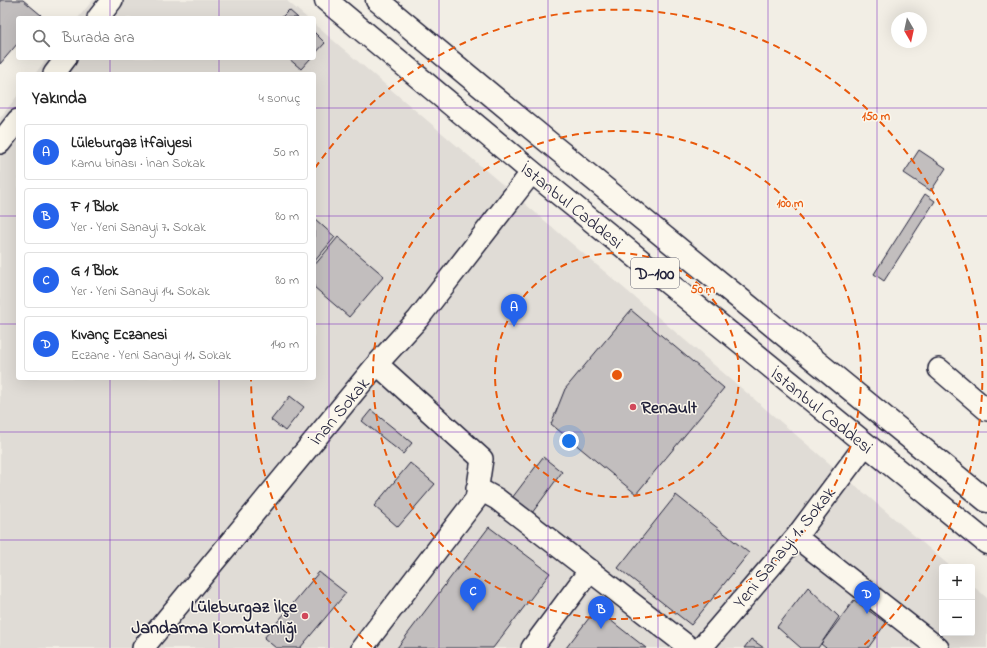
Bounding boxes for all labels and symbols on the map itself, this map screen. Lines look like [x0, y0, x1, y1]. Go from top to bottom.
north arrow [891, 12, 927, 48]
text: 150 m [862, 108, 891, 126]
street label: İstanbul Caddesi [514, 157, 628, 256]
text: 100 m [777, 195, 804, 213]
road number: D-100 [631, 258, 679, 288]
text: 50 m [691, 281, 716, 299]
pin: A [501, 294, 527, 327]
street label: İstanbul Caddesi [764, 362, 878, 461]
centre of rings [610, 368, 624, 382]
street label: İnan Sokak [304, 372, 377, 452]
place label: Renault [641, 396, 698, 422]
marker: Renault [628, 402, 638, 412]
your location [559, 431, 579, 451]
street label: Yeni Sanayi 1. Sokak [728, 482, 843, 615]
pin: C [460, 578, 486, 611]
pin: D [854, 581, 880, 614]
place label: Lüleburgaz İlçe Jandarma Komutanlığı [131, 595, 298, 643]
pin: B [588, 596, 614, 629]
marker: Lüleburgaz İlçe Jandarma Komutanlığı [300, 611, 310, 621]

